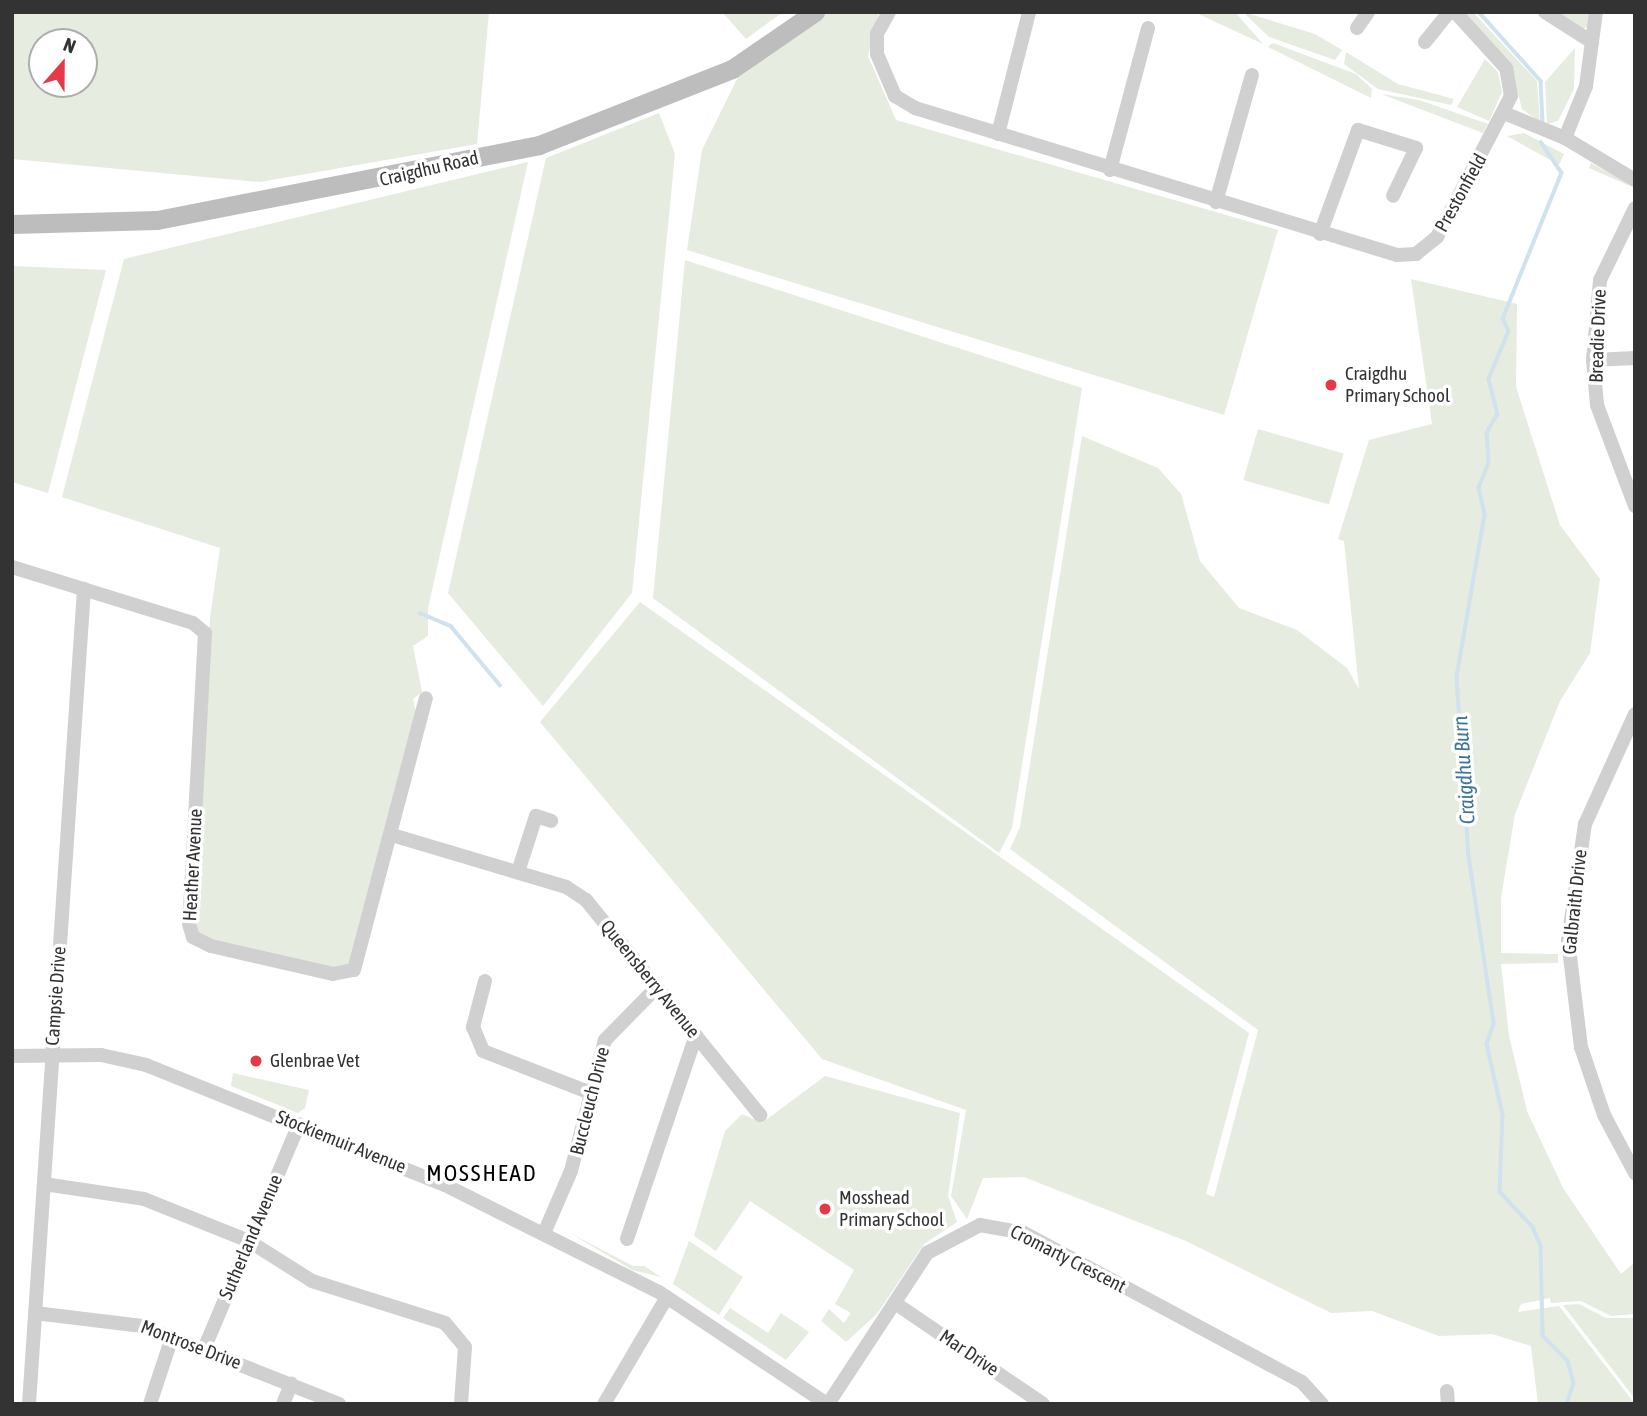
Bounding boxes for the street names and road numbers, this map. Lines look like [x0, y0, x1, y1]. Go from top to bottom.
street label: Craigdhu Road [377, 147, 481, 191]
street label: Prestonfield [1430, 150, 1492, 236]
street label: Breadie Drive [1585, 289, 1611, 383]
street label: Heather Avenue [179, 808, 207, 922]
street label: Galbraith Drive [1558, 848, 1592, 956]
street label: Queensberry Avenue [595, 915, 705, 1043]
street label: Campsie Drive [41, 946, 71, 1046]
street label: Buccleuch Drive [566, 1045, 614, 1157]
street label: Stockiemuir Avenue [273, 1106, 409, 1178]
street label: Sutherland Avenue [214, 1171, 288, 1303]
street label: Cromarty Crescent [1006, 1220, 1130, 1298]
street label: Montrose Drive [138, 1315, 244, 1375]
street label: Mar Drive [935, 1325, 1003, 1381]

